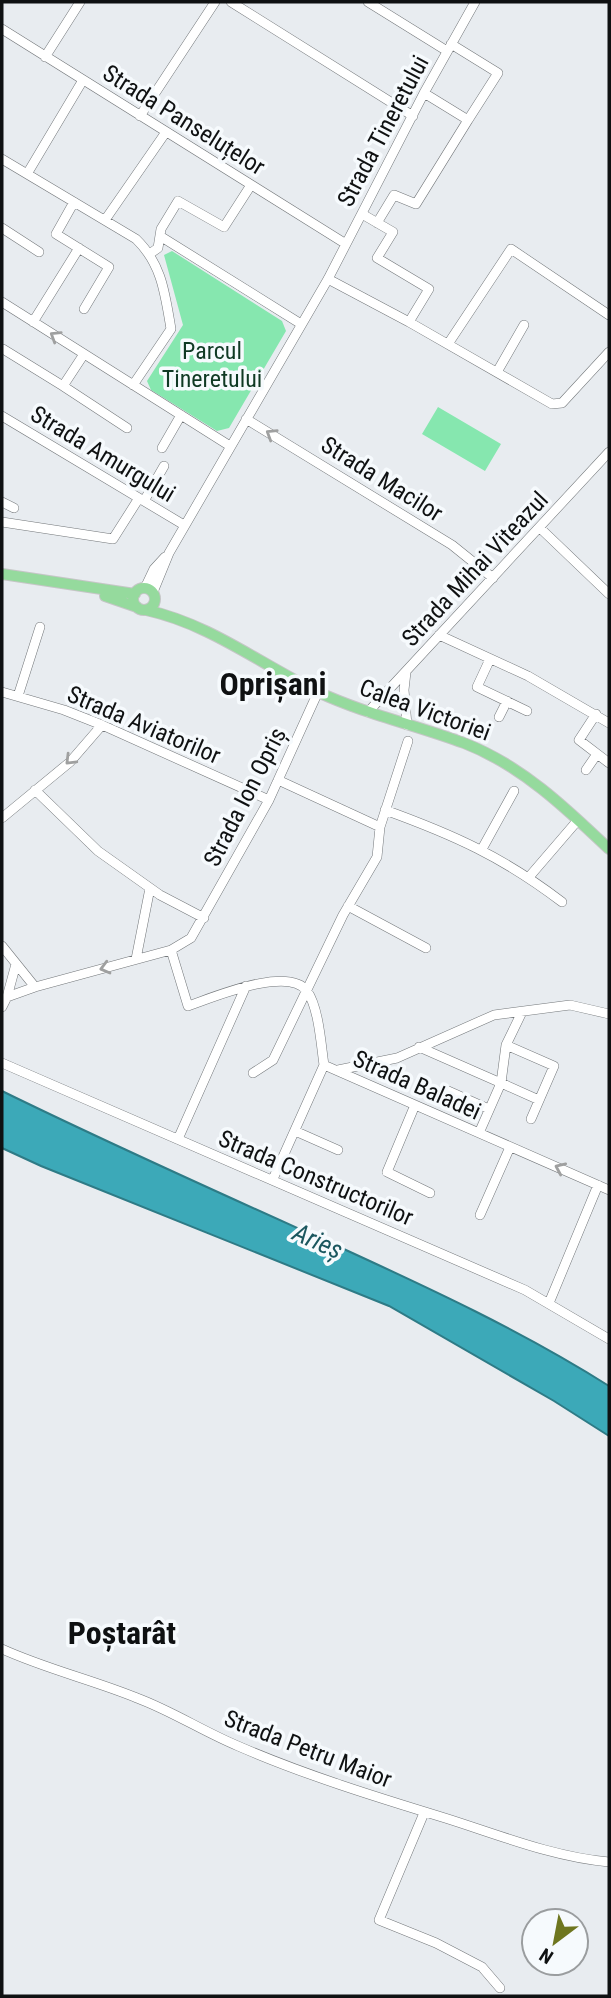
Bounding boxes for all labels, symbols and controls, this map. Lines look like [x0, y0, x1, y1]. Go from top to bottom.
street label: Strada Tineretului [331, 51, 435, 211]
street label: Strada Panseluțelor [98, 59, 270, 181]
one-way arrow [50, 331, 63, 344]
park label: Parcul Tineretului [162, 337, 262, 393]
street label: Strada Amurgului [26, 400, 180, 508]
one-way arrow [266, 430, 279, 443]
street label: Strada Macilor [316, 431, 448, 527]
street label: Strada Mihai Viteazul [396, 486, 554, 652]
district label: Oprișani [219, 665, 327, 704]
street label: Calea Victoriei [356, 673, 494, 747]
street label: Strada Aviatorilor [63, 680, 225, 770]
street label: Strada Ion Opriș [198, 723, 292, 871]
one-way arrow [66, 751, 79, 764]
one-way arrow [99, 960, 111, 974]
street label: Strada Baladei [349, 1044, 485, 1126]
street label: Strada Constructorilor [214, 1124, 418, 1232]
one-way arrow [555, 1162, 567, 1176]
water label: Arieș [287, 1216, 348, 1266]
district label: Poștarât [68, 1614, 176, 1653]
street label: Strada Petru Maior [220, 1704, 396, 1794]
north arrow [520, 1907, 590, 1977]
text: N [535, 1943, 557, 1969]

